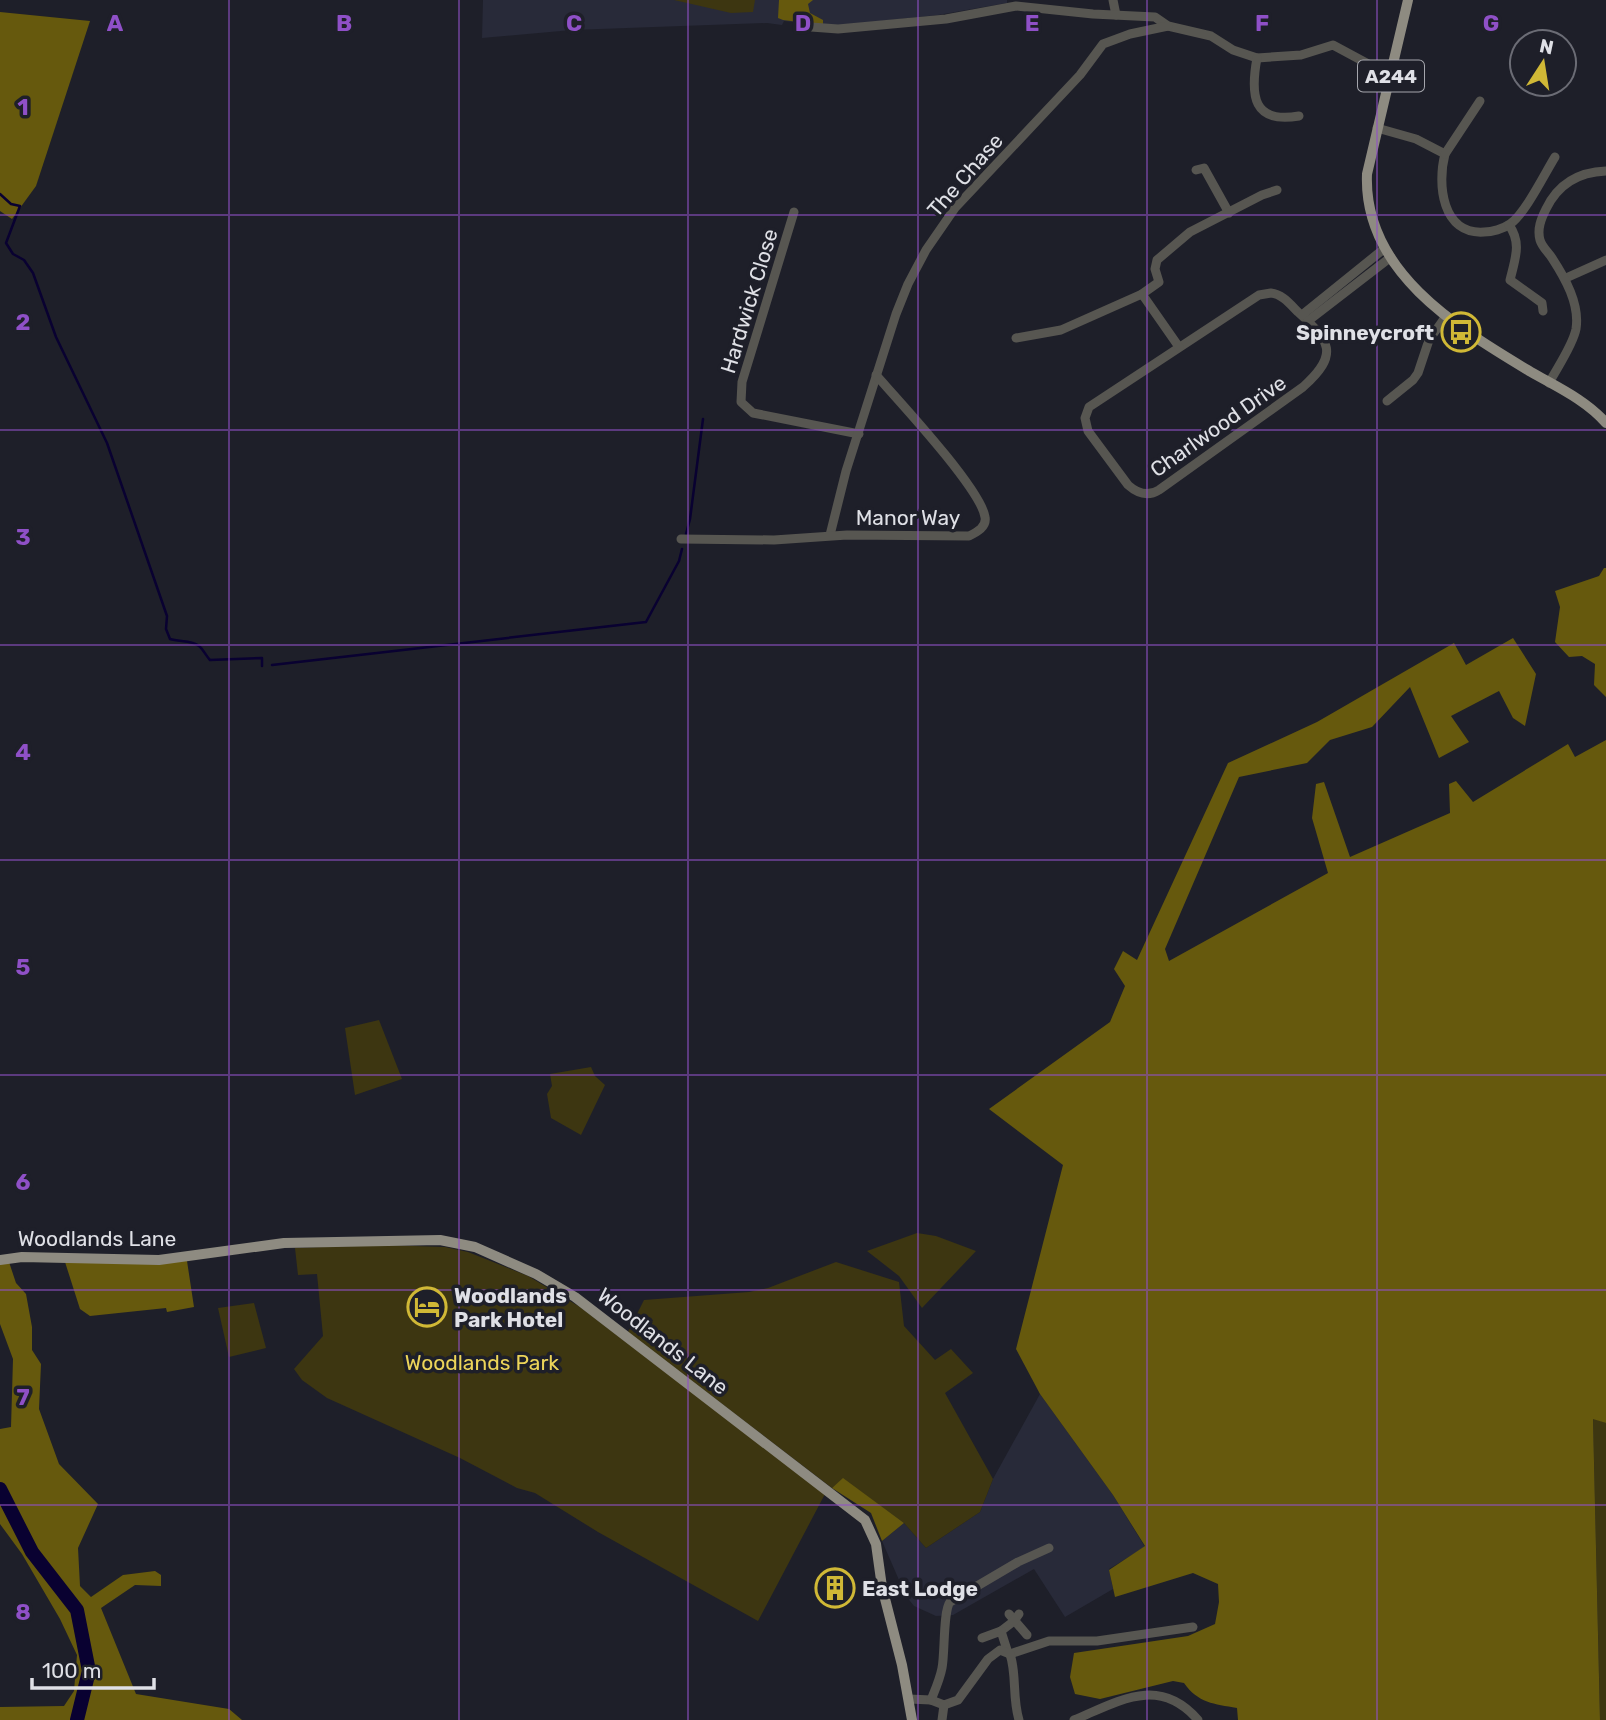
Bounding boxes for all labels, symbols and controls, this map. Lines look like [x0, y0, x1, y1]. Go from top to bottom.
text: A [107, 9, 124, 37]
text: B [336, 9, 352, 37]
text: C [566, 9, 582, 37]
text: D [795, 9, 811, 37]
text: E [1025, 9, 1039, 37]
text: F [1255, 9, 1269, 37]
text: G [1483, 9, 1499, 37]
north arrow [1508, 28, 1578, 98]
text: N [1537, 34, 1556, 60]
road number: A244 [1358, 60, 1424, 92]
text: 1 [17, 93, 29, 121]
street label: The Chase [922, 128, 1008, 222]
street label: Hardwick Close [715, 226, 783, 376]
text: 2 [16, 308, 30, 336]
bus stop icon: Spinneycroft [1440, 311, 1482, 353]
place label: Spinneycroft [1296, 320, 1434, 345]
street label: Charlwood Drive [1145, 370, 1291, 482]
street label: Manor Way [856, 505, 961, 530]
text: 3 [15, 523, 31, 551]
text: 4 [15, 738, 31, 766]
text: 5 [16, 953, 31, 981]
text: 6 [16, 1168, 31, 1196]
street label: Woodlands Lane [18, 1226, 176, 1251]
street label: Woodlands Lane [593, 1282, 733, 1400]
place label: Woodlands Park Hotel [454, 1283, 567, 1332]
hotel icon: Woodlands Park Hotel [406, 1286, 448, 1328]
park label: Woodlands Park [405, 1350, 559, 1375]
text: 7 [16, 1383, 30, 1411]
building icon: East Lodge [814, 1567, 856, 1609]
place label: East Lodge [862, 1576, 978, 1601]
text: 8 [15, 1598, 31, 1626]
scale bar [32, 1646, 154, 1690]
text: 100 m [42, 1658, 101, 1683]

